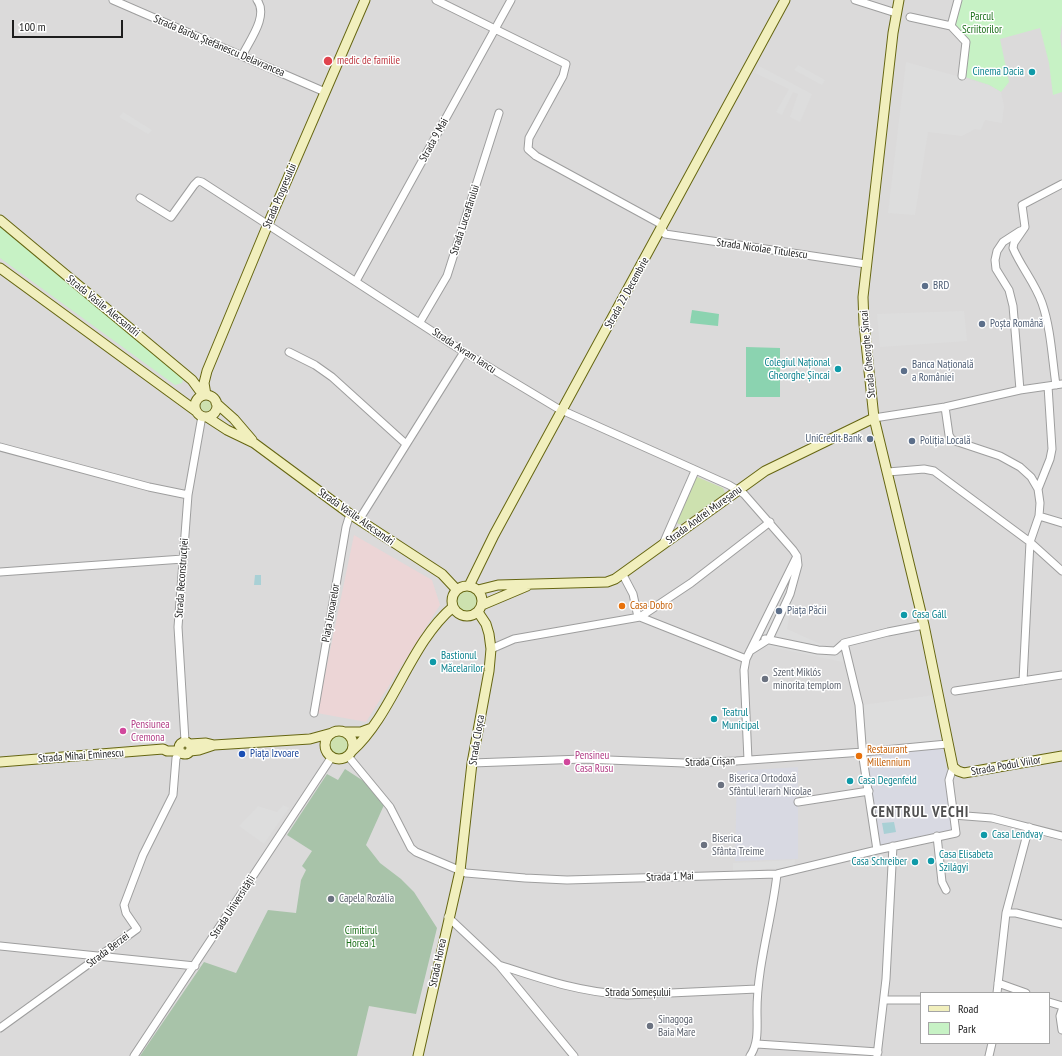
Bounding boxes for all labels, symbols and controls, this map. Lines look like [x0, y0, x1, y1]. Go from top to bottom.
park label: Parcul Scriitorilor [962, 10, 1002, 36]
scale bar [14, 12, 125, 38]
street label: Strada Barbu Ștefănescu Delavrancea [151, 12, 287, 80]
text: 100 m [19, 19, 46, 34]
place label: medic de familie [337, 54, 400, 68]
marker: medic de familie [322, 55, 334, 67]
place label: Cinema Dacia [972, 65, 1024, 79]
marker: Cinema Dacia [1027, 67, 1037, 77]
street label: Strada 9 Mai [417, 116, 451, 164]
street label: Strada Progresului [260, 161, 300, 231]
street label: Strada Luceafărului [447, 183, 483, 257]
street label: Strada Nicolae Titulescu [716, 236, 808, 262]
street label: Strada 22 Decembrie [602, 255, 652, 331]
street label: Strada Vasile Alecsandri [64, 272, 142, 340]
place label: BRD [933, 279, 949, 293]
marker: BRD [920, 281, 930, 291]
street label: Strada Gheorghe Șincai [858, 309, 878, 399]
place label: Poșta Română [990, 317, 1043, 331]
marker: Poșta Română [977, 319, 987, 329]
street label: Strada Avram Iancu [430, 326, 498, 376]
place label: Colegiul Național Gheorghe Șincai [764, 356, 830, 382]
place label: Banca Națională a României [912, 358, 974, 384]
marker: Colegiul Național Gheorghe Șincai [833, 364, 843, 374]
marker: Banca Națională a României [899, 366, 909, 376]
place label: UniCredit Bank [805, 432, 862, 446]
marker: UniCredit Bank [865, 434, 875, 444]
place label: Poliția Locală [920, 434, 971, 448]
marker: Poliția Locală [907, 436, 917, 446]
street label: Strada Andrei Mureșanu [663, 483, 745, 547]
street label: Strada Vasile Alecsandri [315, 486, 397, 548]
street label: Strada Reconstrucției [173, 538, 191, 618]
street label: Piața Izvoarelor [319, 583, 343, 643]
place label: Casa Dobro [630, 599, 673, 613]
marker: Casa Dobro [617, 601, 627, 611]
place label: Piața Păcii [787, 604, 827, 618]
marker: Piața Păcii [774, 606, 784, 616]
place label: Casa Gáll [912, 608, 947, 622]
marker: Casa Gáll [899, 610, 909, 620]
place label: Bastionul Măcelarilor [441, 649, 483, 675]
marker: Bastionul Măcelarilor [428, 657, 438, 667]
place label: Szent Miklós minorita templom [773, 666, 841, 692]
marker: Szent Miklós minorita templom [760, 674, 770, 684]
place label: Teatrul Municipal [722, 706, 759, 732]
street label: Strada Cloșca [466, 714, 488, 766]
marker: Teatrul Municipal [709, 714, 719, 724]
place label: Pensiunea Cremona [131, 718, 170, 744]
marker: Pensiunea Cremona [118, 726, 128, 736]
place label: Restaurant Millennium [867, 743, 910, 769]
street label: Strada Mihai Eminescu [38, 746, 124, 766]
place label: Piața Izvoare [250, 747, 299, 761]
marker: Piața Izvoare [237, 749, 247, 759]
place label: Pensineu Casa Rusu [575, 749, 613, 775]
marker: Restaurant Millennium [854, 751, 864, 761]
street label: Strada Podul Viilor [970, 753, 1042, 779]
street label: Strada Crișan [685, 755, 735, 769]
marker: Pensineu Casa Rusu [562, 757, 572, 767]
place label: Biserica Ortodoxă Sfântul Ierarh Nicolae [729, 772, 811, 798]
place label: Casa Degenfeld [858, 774, 917, 788]
marker: Casa Degenfeld [845, 776, 855, 786]
marker: Biserica Ortodoxă Sfântul Ierarh Nicolae [716, 780, 726, 790]
district label: CENTRUL VECHI [871, 804, 969, 822]
place label: Casa Lendvay [992, 828, 1043, 842]
marker: Casa Lendvay [979, 830, 989, 840]
place label: Biserica Sfânta Treime [712, 832, 764, 858]
marker: Biserica Sfânta Treime [699, 840, 709, 850]
place label: Casa Elisabeta Szilágyi [939, 848, 993, 874]
place label: Casa Schreiber [852, 855, 907, 869]
marker: Casa Elisabeta Szilágyi [926, 856, 936, 866]
marker: Casa Schreiber [910, 857, 920, 867]
street label: Strada 1 Mai [646, 870, 694, 884]
street label: Strada Universității [208, 873, 258, 941]
place label: Capela Rozália [339, 892, 394, 906]
marker: Capela Rozália [326, 894, 336, 904]
park label: Cimitirul Horea 1 [345, 924, 377, 950]
street label: Strada Berzei [84, 930, 132, 970]
street label: Strada Horea [426, 938, 450, 988]
street label: Strada Someșului [605, 986, 671, 1000]
legend [920, 992, 1050, 1044]
text: Road [958, 1001, 978, 1016]
place label: Sinagoga Baia Mare [658, 1013, 696, 1039]
marker: Sinagoga Baia Mare [645, 1021, 655, 1031]
text: Park [958, 1021, 976, 1036]

